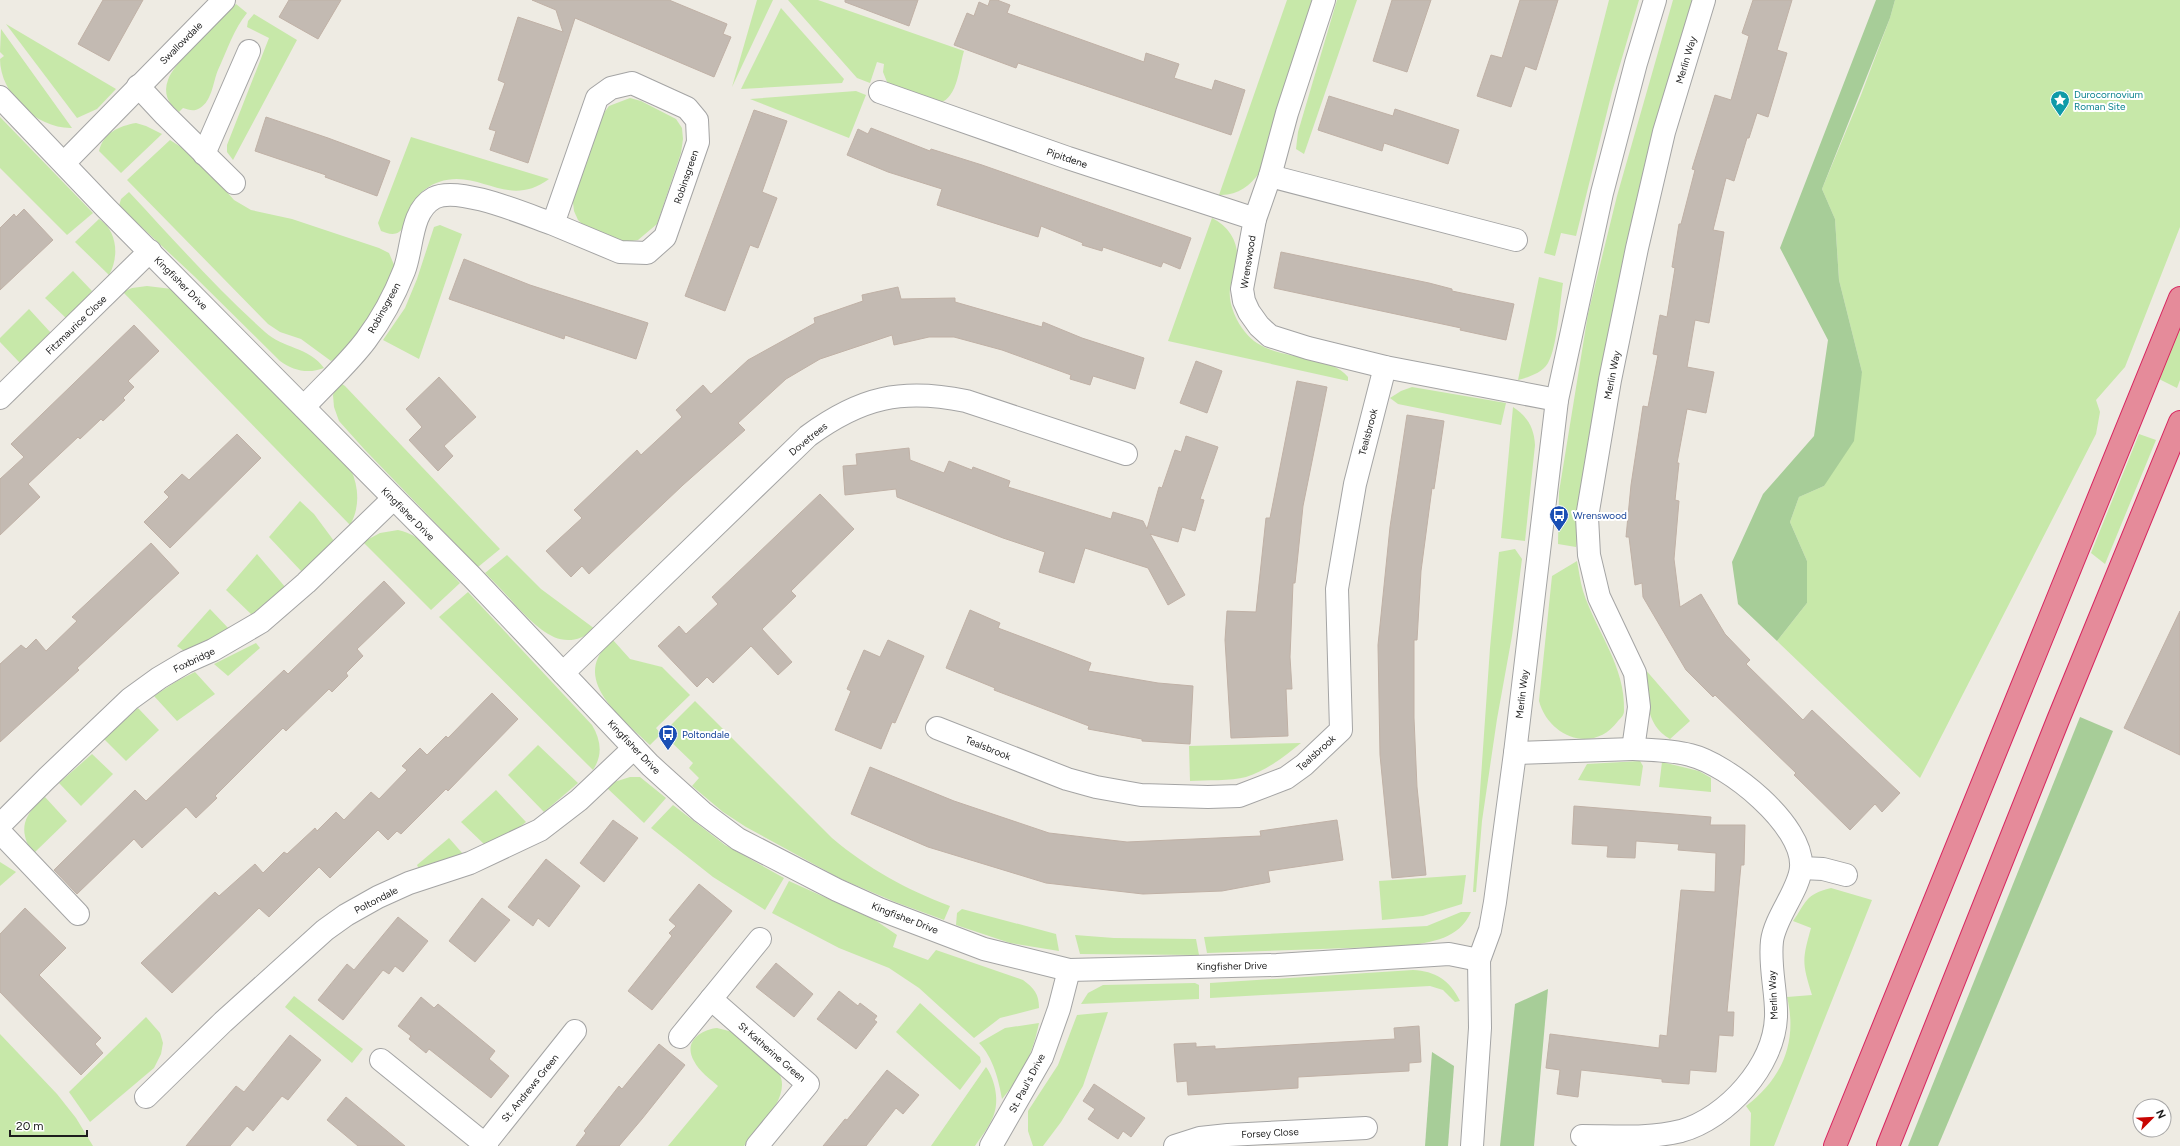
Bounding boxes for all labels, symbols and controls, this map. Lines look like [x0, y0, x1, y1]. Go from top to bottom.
street label: Swallowdale [157, 18, 206, 67]
street label: Merlin Way [1673, 34, 1700, 86]
place label: Durocornovium Roman Site [2074, 88, 2143, 113]
place icon: Durocornovium Roman Site [2049, 89, 2071, 117]
street label: Pipitdene [1045, 145, 1090, 171]
street label: Robinsgreen [671, 148, 701, 206]
street label: Wrenswood [1237, 234, 1259, 290]
street label: Kingfisher Drive [151, 253, 211, 313]
street label: Robinsgreen [365, 280, 404, 336]
street label: Fitzmaurice Close [43, 292, 110, 357]
street label: Merlin Way [1601, 349, 1623, 400]
street label: Tealsbrook [1356, 407, 1381, 457]
street label: Dovetrees [786, 419, 830, 458]
street label: Kingfisher Drive [378, 484, 438, 544]
bus stop icon: Wrenswood [1548, 504, 1570, 532]
place label: Wrenswood [1573, 509, 1627, 522]
street label: Foxbridge [171, 644, 217, 676]
street label: Merlin Way [1513, 668, 1532, 719]
street label: Kingfisher Drive [605, 717, 664, 777]
bus stop icon: Poltondale [657, 723, 679, 751]
place label: Poltondale [682, 728, 730, 741]
street label: Tealsbrook [1294, 732, 1338, 774]
street label: Tealsbrook [963, 733, 1013, 763]
street label: Poltondale [352, 883, 401, 917]
street label: Kingfisher Drive [870, 899, 941, 937]
street label: Kingfisher Drive [1197, 959, 1268, 973]
street label: Merlin Way [1765, 969, 1781, 1020]
street label: St Katherine Green [736, 1019, 809, 1085]
street label: St. Andrews Green [499, 1051, 562, 1125]
street label: St. Paul's Drive [1006, 1051, 1048, 1115]
north arrow [2132, 1098, 2172, 1138]
text: N [2153, 1108, 2168, 1121]
scale bar [10, 1112, 87, 1138]
text: 20 m [16, 1119, 44, 1133]
street label: Forsey Close [1241, 1125, 1300, 1141]

